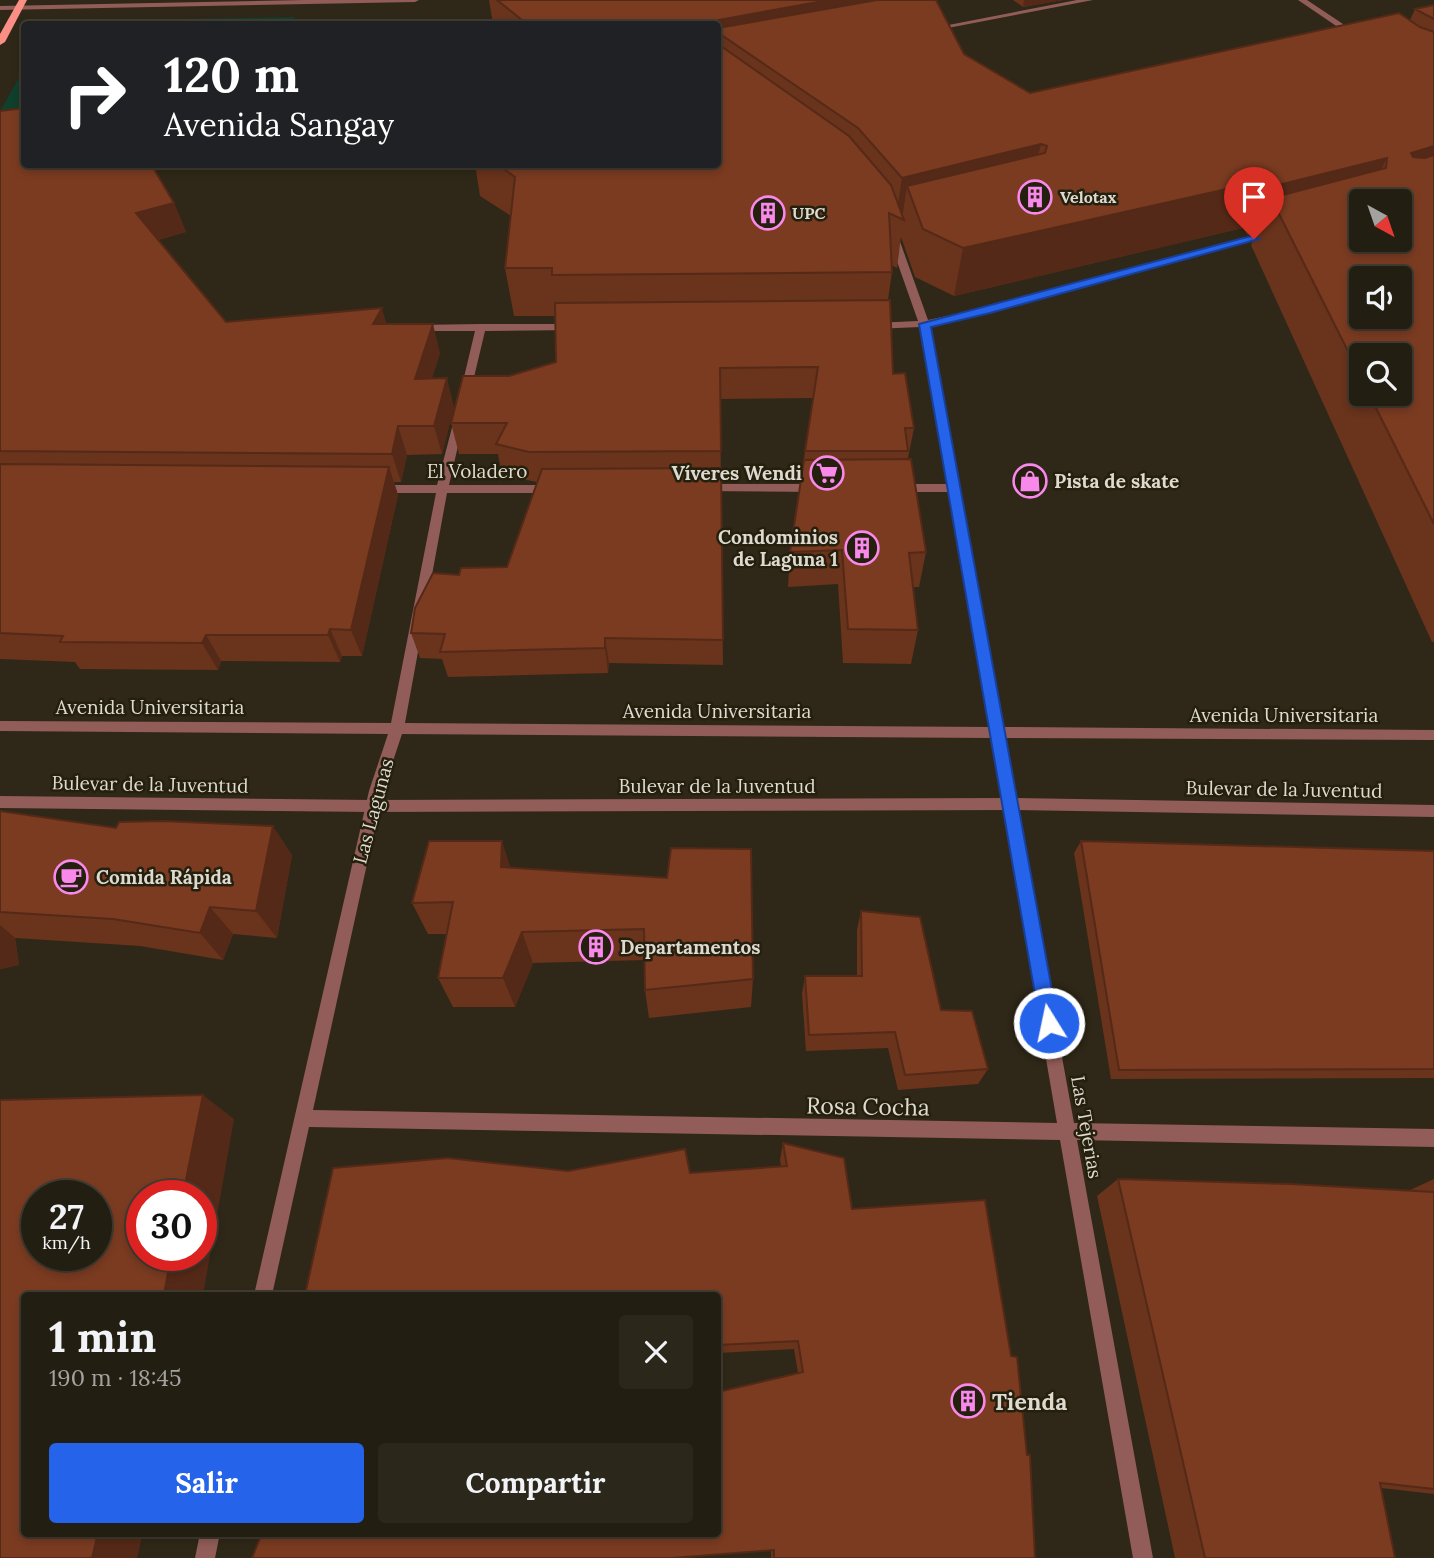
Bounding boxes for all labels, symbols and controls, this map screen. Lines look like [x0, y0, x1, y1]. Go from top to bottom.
text: 120 m [164, 43, 299, 105]
icon: right [49, 49, 140, 140]
text: Avenida Sangay [164, 104, 394, 145]
pin [1224, 167, 1284, 239]
building icon: Velotax [1016, 178, 1054, 216]
icon: arrive [1235, 178, 1273, 216]
place label: Velotax [1060, 187, 1117, 207]
north arrow [1349, 189, 1412, 252]
map controls [1349, 189, 1412, 406]
building icon: UPC [749, 194, 787, 232]
place label: UPC [792, 203, 825, 223]
button: sound [1349, 266, 1412, 329]
button: search [1349, 343, 1412, 406]
supermarket icon: Víveres Wendi [808, 454, 846, 492]
street label: El Voladero [427, 459, 527, 483]
place label: Víveres Wendi [671, 461, 802, 485]
shop icon: Pista de skate [1011, 462, 1049, 500]
place label: Pista de skate [1054, 469, 1179, 493]
place label: Condominios de Laguna 1 [718, 525, 838, 571]
building icon: Condominios de Laguna 1 [843, 529, 881, 567]
street label: Avenida Universitaria [55, 695, 244, 719]
street label: Avenida Universitaria [622, 699, 811, 723]
street label: Avenida Universitaria [1189, 703, 1378, 727]
street label: Las Lagunas [347, 755, 399, 866]
street label: Bulevar de la Juventud [51, 770, 249, 798]
street label: Bulevar de la Juventud [618, 774, 816, 798]
street label: Bulevar de la Juventud [1185, 775, 1383, 803]
cafe icon: Comida Rápida [52, 858, 90, 896]
place label: Comida Rápida [96, 865, 232, 889]
building icon: Departamentos [577, 928, 615, 966]
place label: Departamentos [620, 935, 760, 959]
position arrow [1012, 986, 1086, 1060]
street label: Las Tejerias [1066, 1074, 1108, 1180]
street label: Rosa Cocha [806, 1090, 930, 1122]
speed limit sign: 30 [126, 1180, 217, 1271]
text: 27 [49, 1194, 84, 1239]
text: km/h [42, 1231, 91, 1254]
text: 1 min [49, 1310, 156, 1364]
button: close [619, 1315, 693, 1389]
text: 190 m · 18:45 [49, 1363, 181, 1392]
building icon: Tienda [949, 1382, 987, 1420]
place label: Tienda [992, 1387, 1067, 1416]
button: Salir [49, 1443, 364, 1523]
button: Compartir [378, 1443, 693, 1523]

